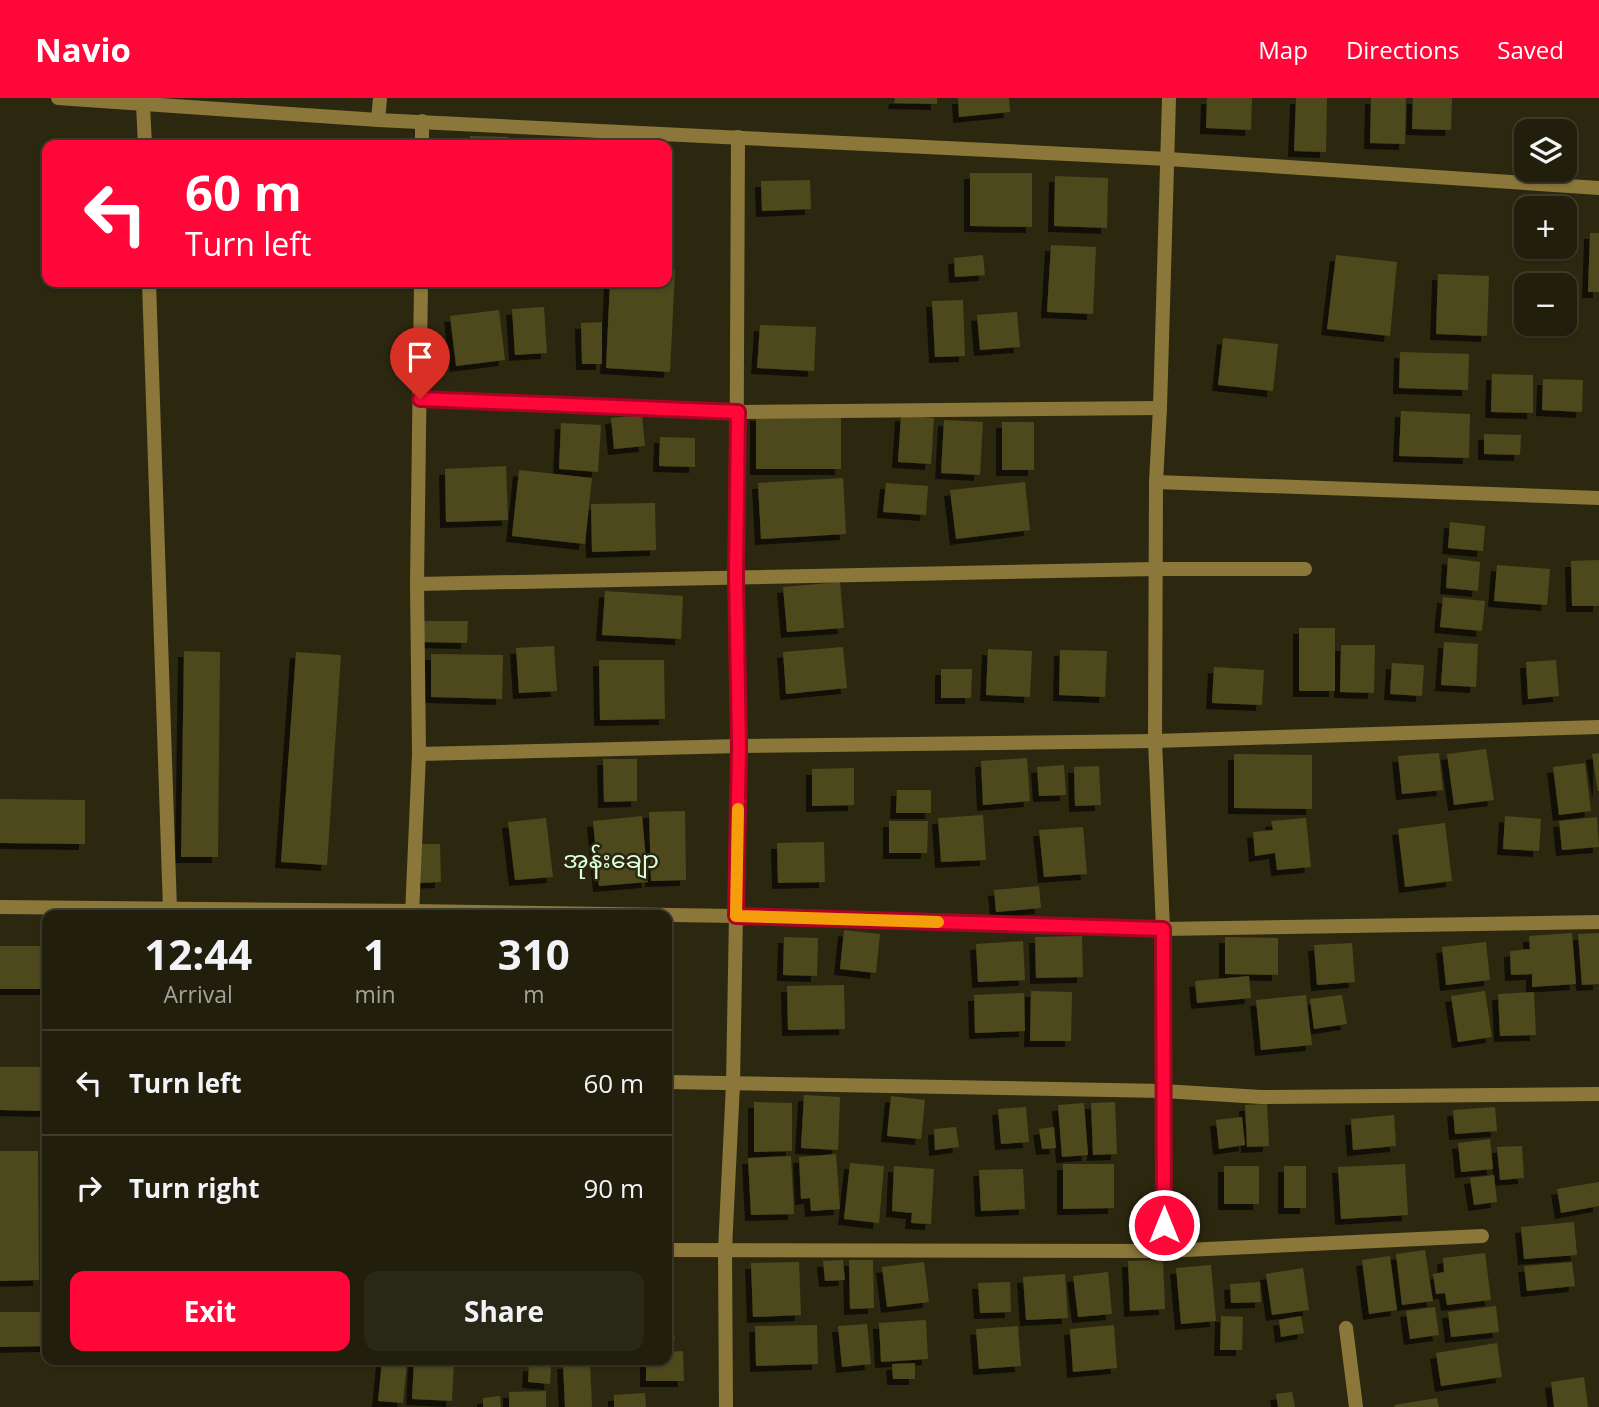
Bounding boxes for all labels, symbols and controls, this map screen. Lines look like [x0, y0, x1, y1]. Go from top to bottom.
text: Navio [35, 27, 131, 72]
text: Map [1258, 33, 1308, 66]
text: Directions [1346, 33, 1459, 66]
text: Saved [1497, 33, 1564, 66]
map controls [1514, 119, 1577, 336]
button: layers [1514, 119, 1577, 182]
text: 60 m [185, 159, 302, 225]
icon: left [70, 168, 161, 259]
button: + [1514, 196, 1577, 259]
text: Turn left [185, 222, 311, 265]
button: − [1514, 273, 1577, 336]
pin [390, 327, 450, 399]
icon: arrive [401, 338, 439, 376]
district label: အုန်းချော [563, 842, 659, 879]
text: 12:44 [144, 925, 252, 982]
text: 1 [363, 925, 387, 982]
text: 310 [498, 925, 570, 982]
text: Arrival [164, 978, 233, 1010]
text: min [354, 978, 396, 1010]
text: m [523, 978, 544, 1010]
icon: left [70, 1064, 108, 1102]
text: Turn left [129, 1065, 241, 1101]
text: 60 m [583, 1065, 644, 1101]
icon: right [70, 1169, 108, 1207]
text: Turn right [129, 1170, 260, 1206]
text: 90 m [583, 1170, 644, 1206]
position arrow [1127, 1188, 1201, 1262]
button: Exit [70, 1271, 350, 1351]
button: Share [364, 1271, 644, 1351]

